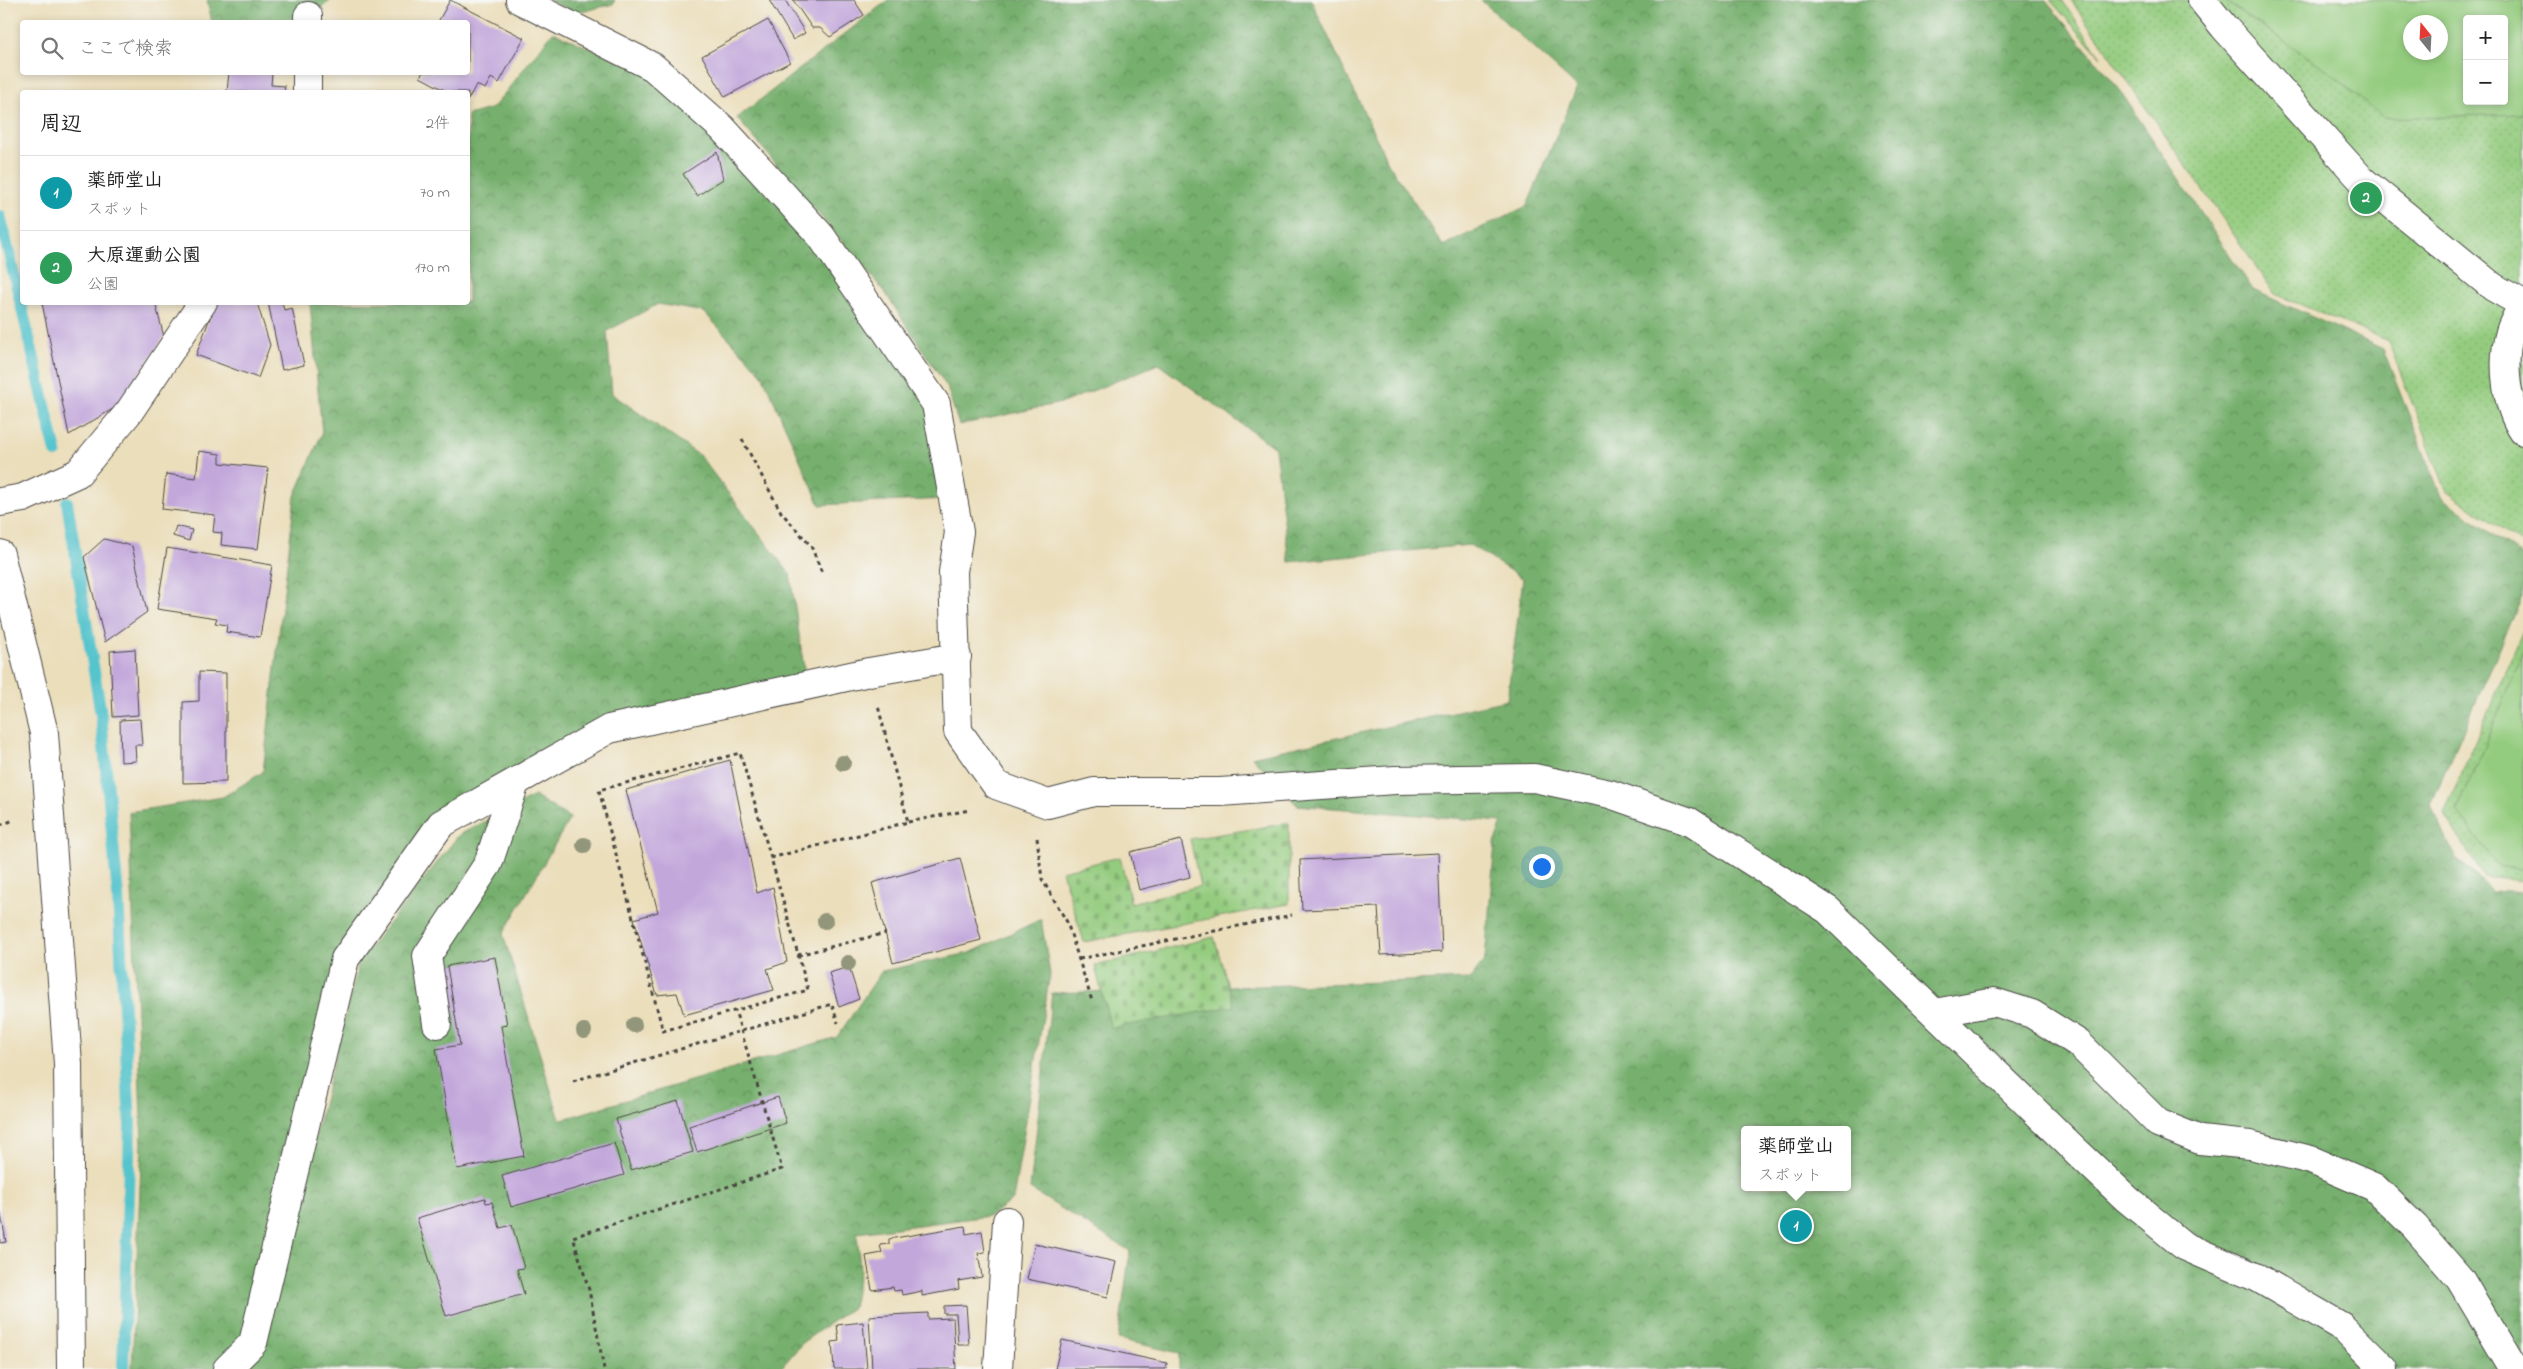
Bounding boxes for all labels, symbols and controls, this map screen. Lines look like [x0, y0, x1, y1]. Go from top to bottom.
north arrow [2403, 15, 2448, 60]
map controls [2463, 15, 2508, 105]
button: + [2463, 15, 2508, 60]
search box [20, 20, 470, 75]
icon: search [38, 34, 66, 62]
text: ここで検索 [78, 36, 173, 63]
button: − [2463, 60, 2508, 105]
text: 周辺 [40, 110, 82, 140]
text: 2件 [426, 112, 450, 136]
text: 薬師堂山 [87, 168, 163, 195]
pin: 2 [2350, 179, 2382, 217]
text: 1 [53, 181, 59, 205]
text: 70 m [420, 181, 450, 205]
text: スポット [87, 198, 151, 222]
text: 大原運動公園 [87, 243, 201, 270]
text: 2 [52, 256, 60, 280]
text: 170 m [415, 256, 450, 280]
text: 公園 [87, 273, 119, 297]
your location [1529, 854, 1555, 880]
popup [1741, 1126, 1851, 1191]
text: 薬師堂山 [1758, 1134, 1834, 1161]
text: スポット [1758, 1164, 1822, 1188]
pin: 1 [1780, 1207, 1812, 1245]

